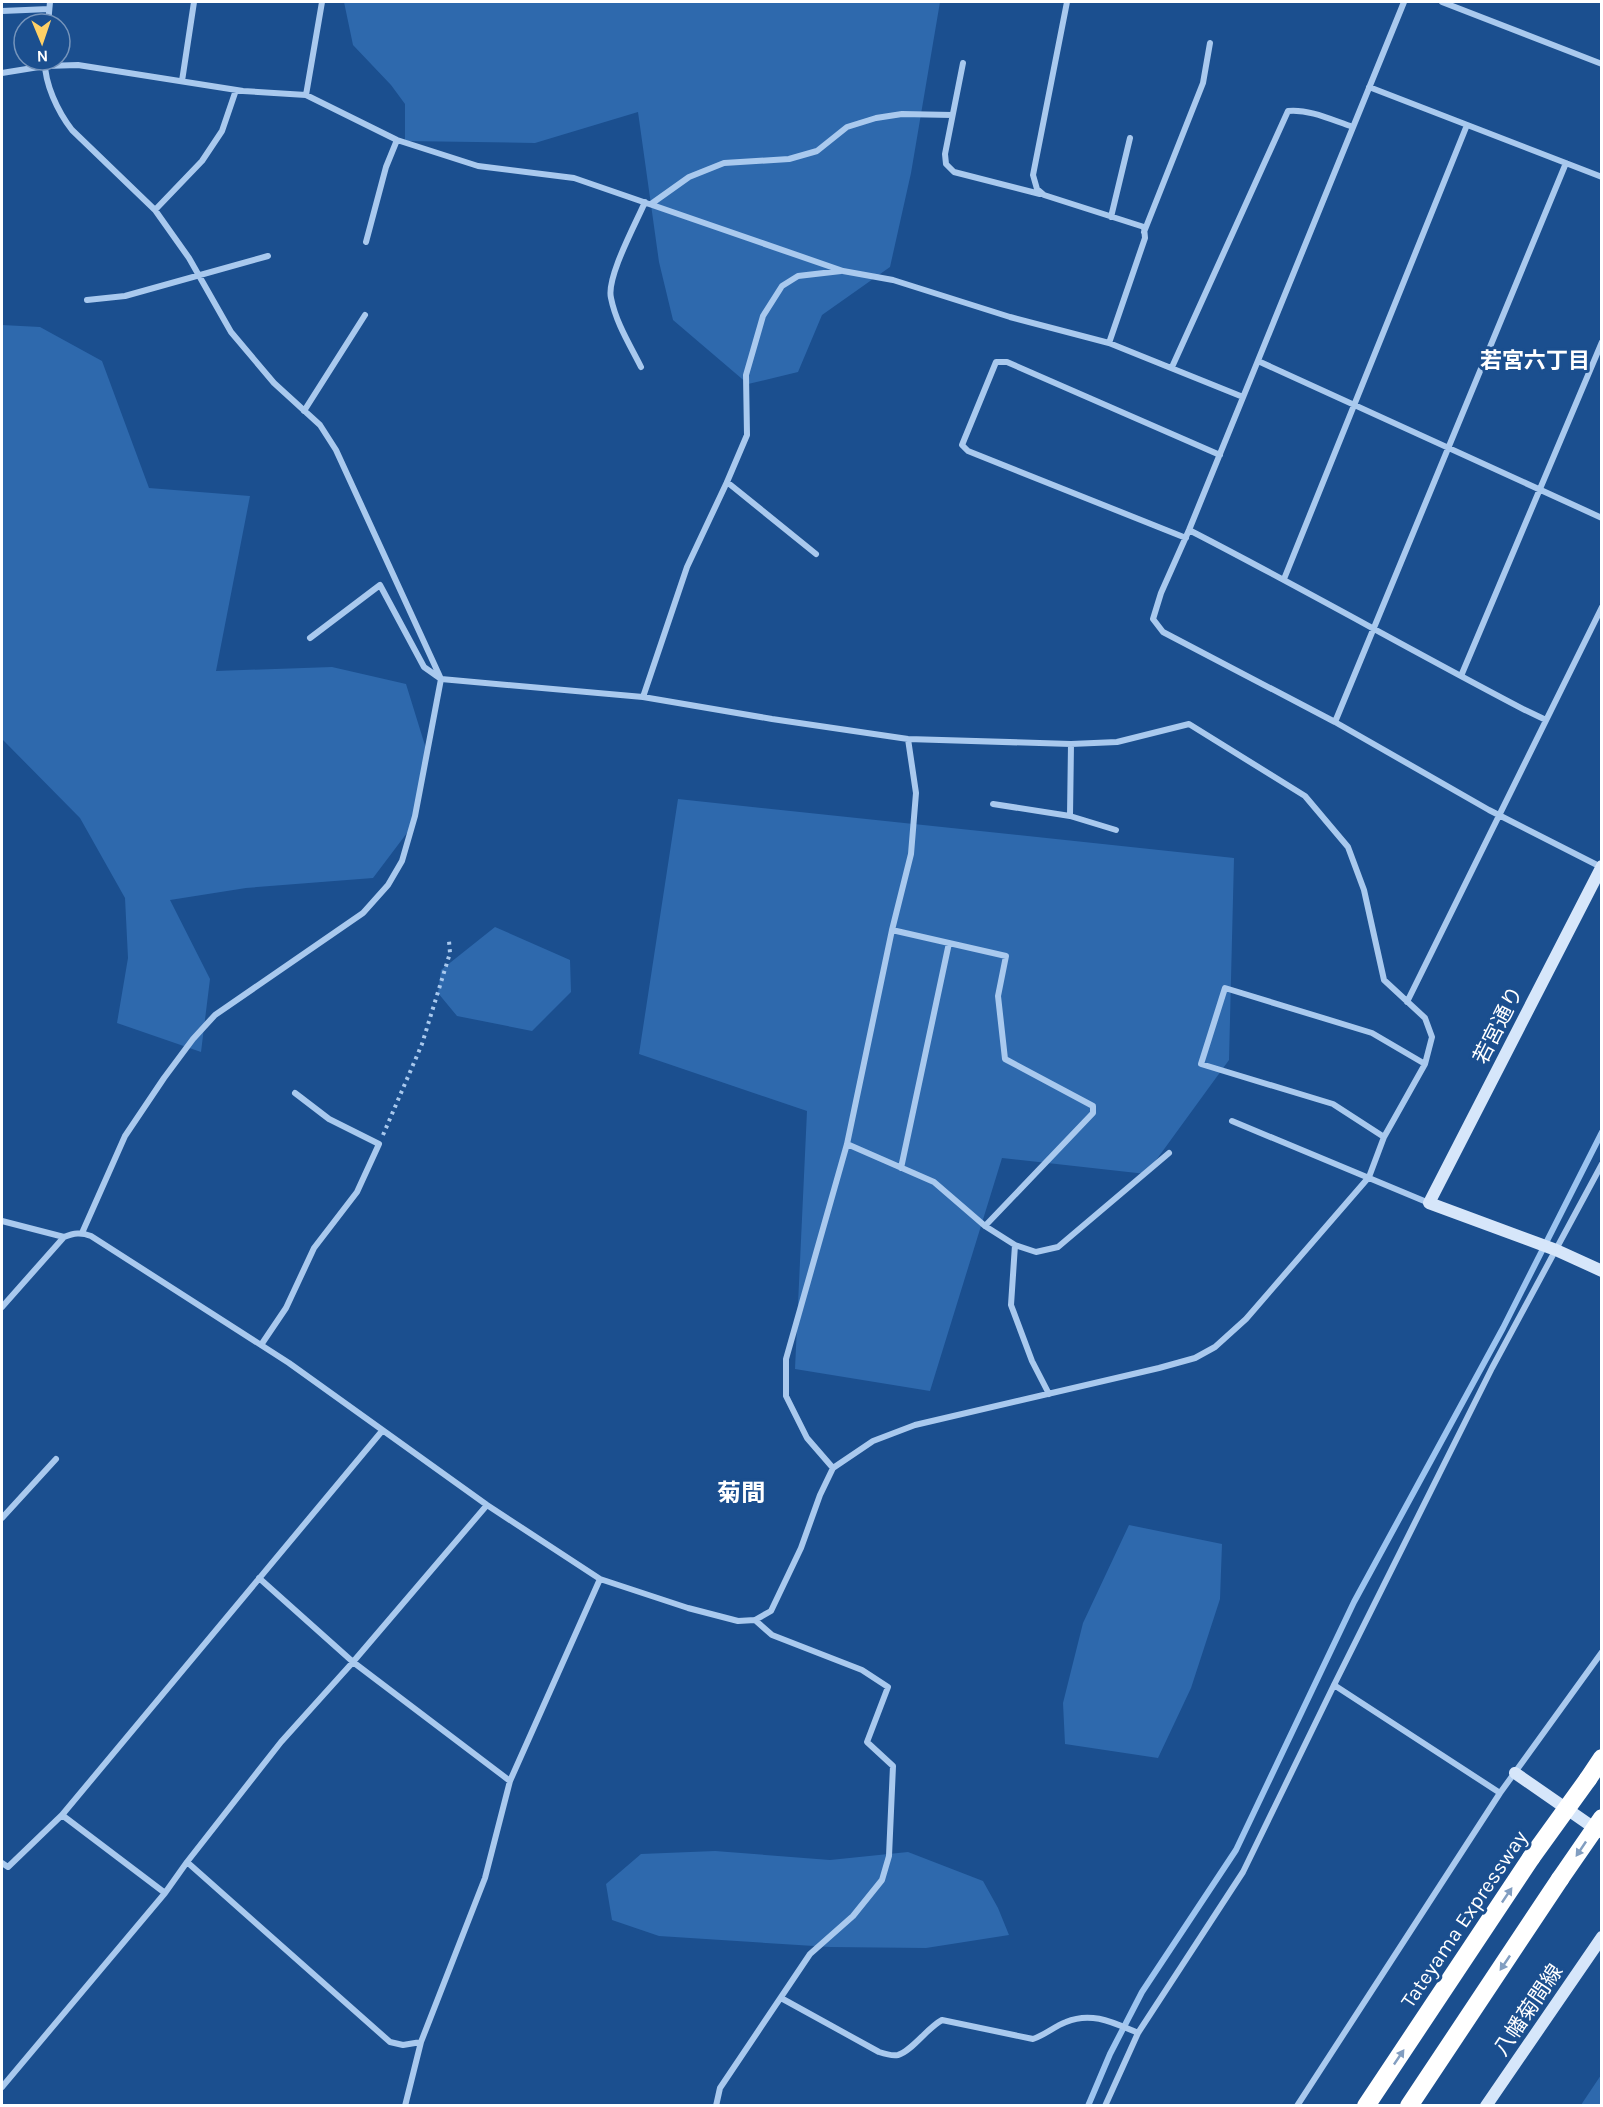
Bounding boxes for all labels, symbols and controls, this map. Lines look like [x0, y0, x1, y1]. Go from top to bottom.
north arrow [12, 12, 72, 72]
text: N [36, 47, 49, 66]
district label: 若宮六丁目 [1480, 348, 1590, 374]
street label: 若宮通り [1468, 982, 1528, 1068]
district label: 菊間 [717, 1479, 765, 1507]
street label: Tateyama Expressway [1396, 1826, 1532, 2012]
one-way arrow [1575, 1840, 1587, 1856]
one-way arrow [1501, 1887, 1512, 1903]
one-way arrow [1500, 1955, 1511, 1971]
street label: 八幡菊間線 [1489, 1960, 1567, 2060]
one-way arrow [1393, 2049, 1404, 2065]

